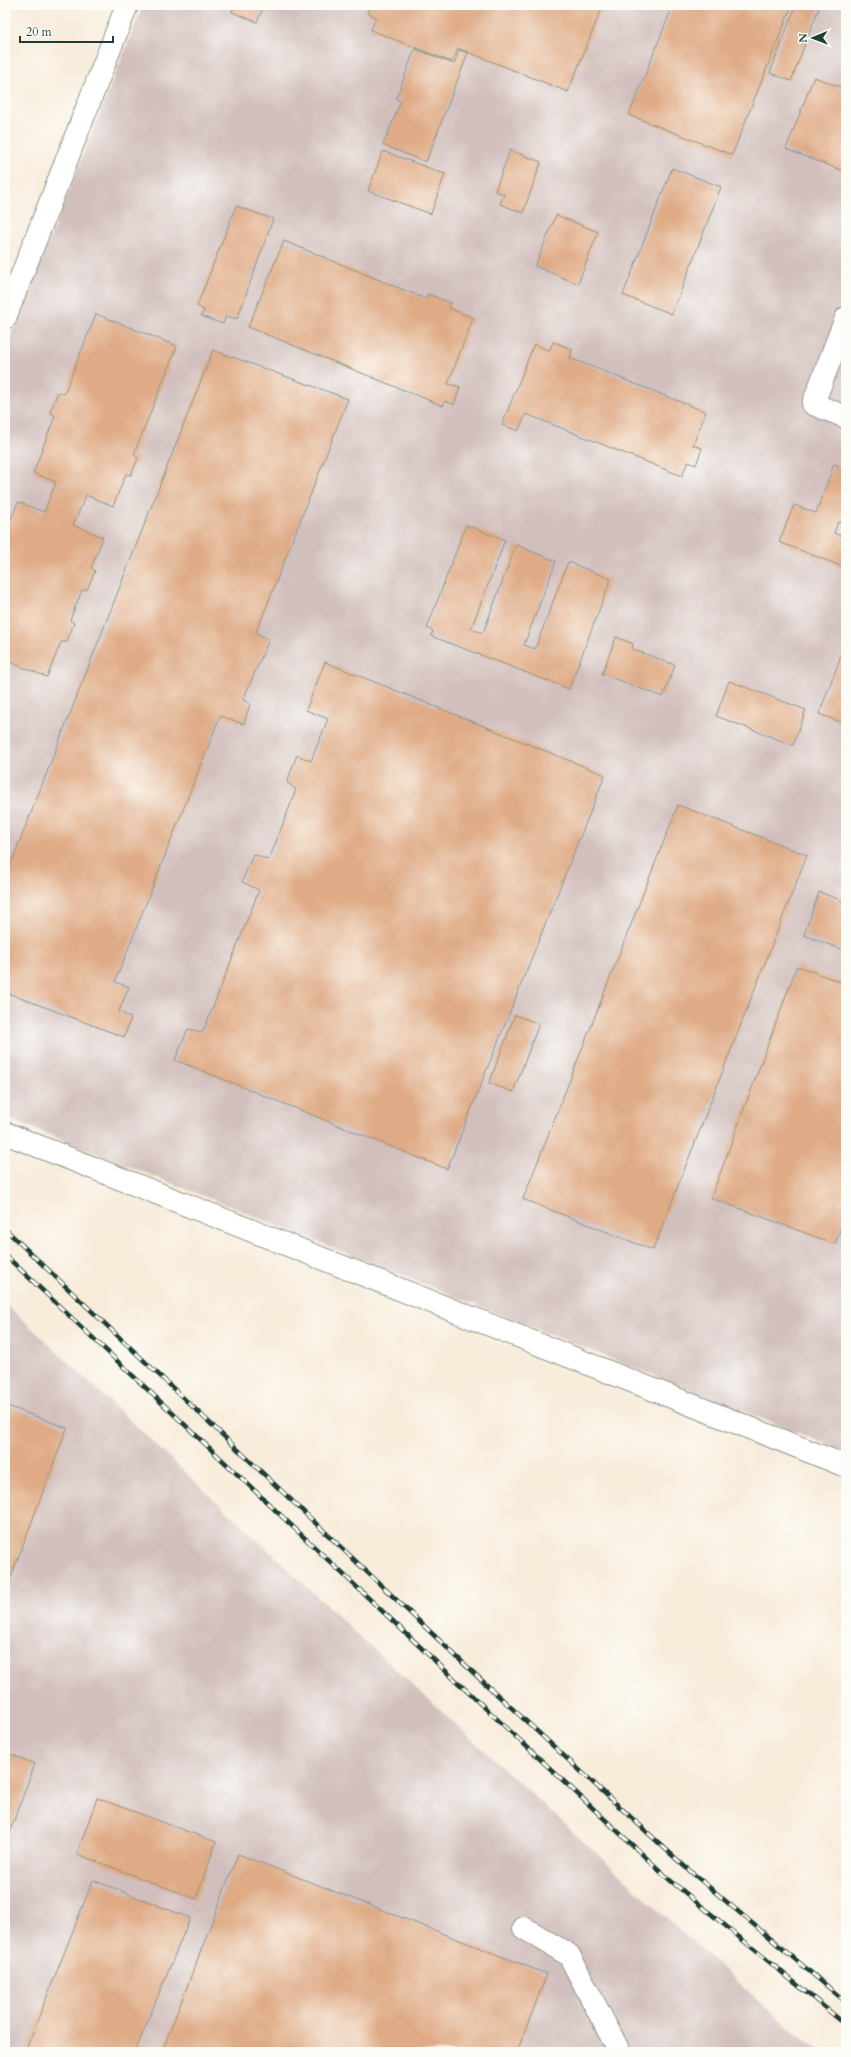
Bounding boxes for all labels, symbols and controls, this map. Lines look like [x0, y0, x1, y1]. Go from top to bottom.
scale bar [20, 18, 113, 44]
north arrow [793, 18, 833, 58]
text: 20 m [26, 24, 53, 40]
text: N [796, 33, 811, 43]

